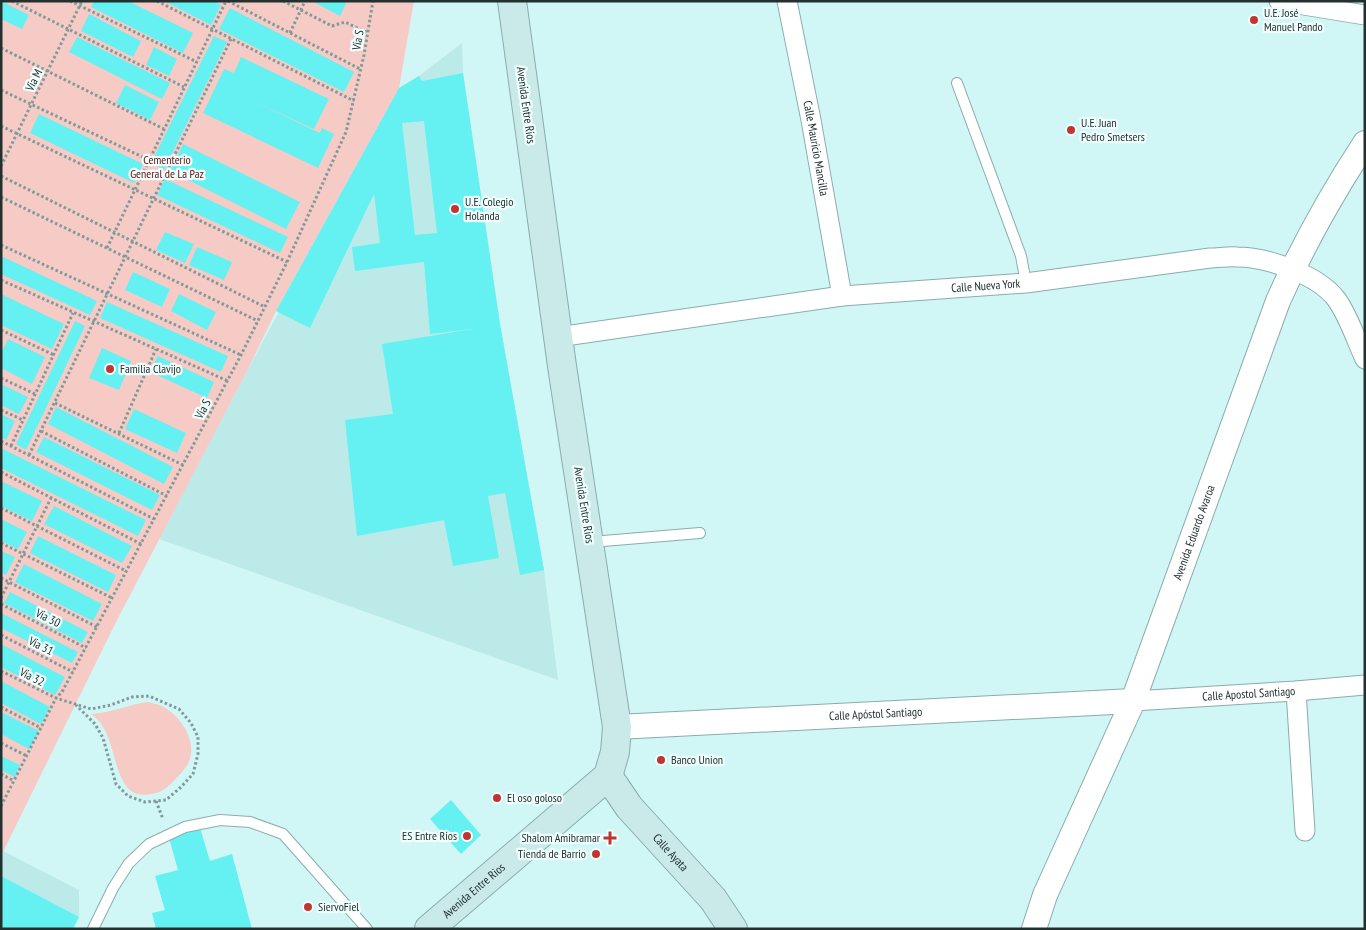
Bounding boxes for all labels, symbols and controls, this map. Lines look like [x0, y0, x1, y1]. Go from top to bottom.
place label: U.E. José Manuel Pando [1264, 5, 1323, 34]
marker: U.E. José Manuel Pando [1248, 14, 1260, 26]
street label: Vía S [348, 29, 367, 52]
street label: Vía M [21, 66, 45, 94]
street label: Avenida Entre Rios [514, 66, 539, 144]
street label: Calle Mauricio Mancilla [800, 99, 832, 197]
place label: U.E. Juan Pedro Smetsers [1081, 115, 1145, 144]
marker: U.E. Juan Pedro Smetsers [1065, 124, 1077, 136]
park label: Cementerio General de La Paz [130, 152, 204, 181]
place label: U.E. Colegio Holanda [465, 194, 513, 223]
marker: U.E. Colegio Holanda [449, 203, 461, 215]
street label: Calle Nueva York [951, 275, 1021, 295]
place label: Familia Clavijo [120, 361, 181, 376]
marker: Familia Clavijo [104, 363, 116, 375]
street label: Vía S [191, 396, 214, 422]
street label: Avenida Entre Rios [571, 466, 598, 544]
street label: Avenida Eduardo Avaroa [1170, 483, 1218, 582]
street label: Vía 30 [32, 605, 63, 630]
street label: Vía 31 [25, 633, 56, 658]
street label: Vía 32 [16, 664, 47, 689]
street label: Calle Apostol Santiago [1202, 683, 1296, 704]
street label: Calle Apóstol Santiago [829, 704, 923, 723]
place label: Banco Union [671, 752, 723, 767]
marker: Banco Union [655, 754, 667, 766]
place label: El oso goloso [507, 790, 562, 805]
marker: El oso goloso [491, 792, 503, 804]
place label: ES Entre Rios [402, 828, 457, 843]
marker: ES Entre Rios [461, 830, 473, 842]
place label: Shalom Amibramar [521, 830, 601, 845]
street label: Calle Ayata [650, 830, 692, 874]
marker: Shalom Amibramar [604, 832, 616, 844]
place label: Tienda de Barrio [518, 846, 586, 861]
marker: Tienda de Barrio [590, 848, 602, 860]
street label: Avenida Entre Rios [439, 859, 508, 921]
place label: SiervoFiel [318, 899, 359, 914]
marker: SiervoFiel [302, 901, 314, 913]

